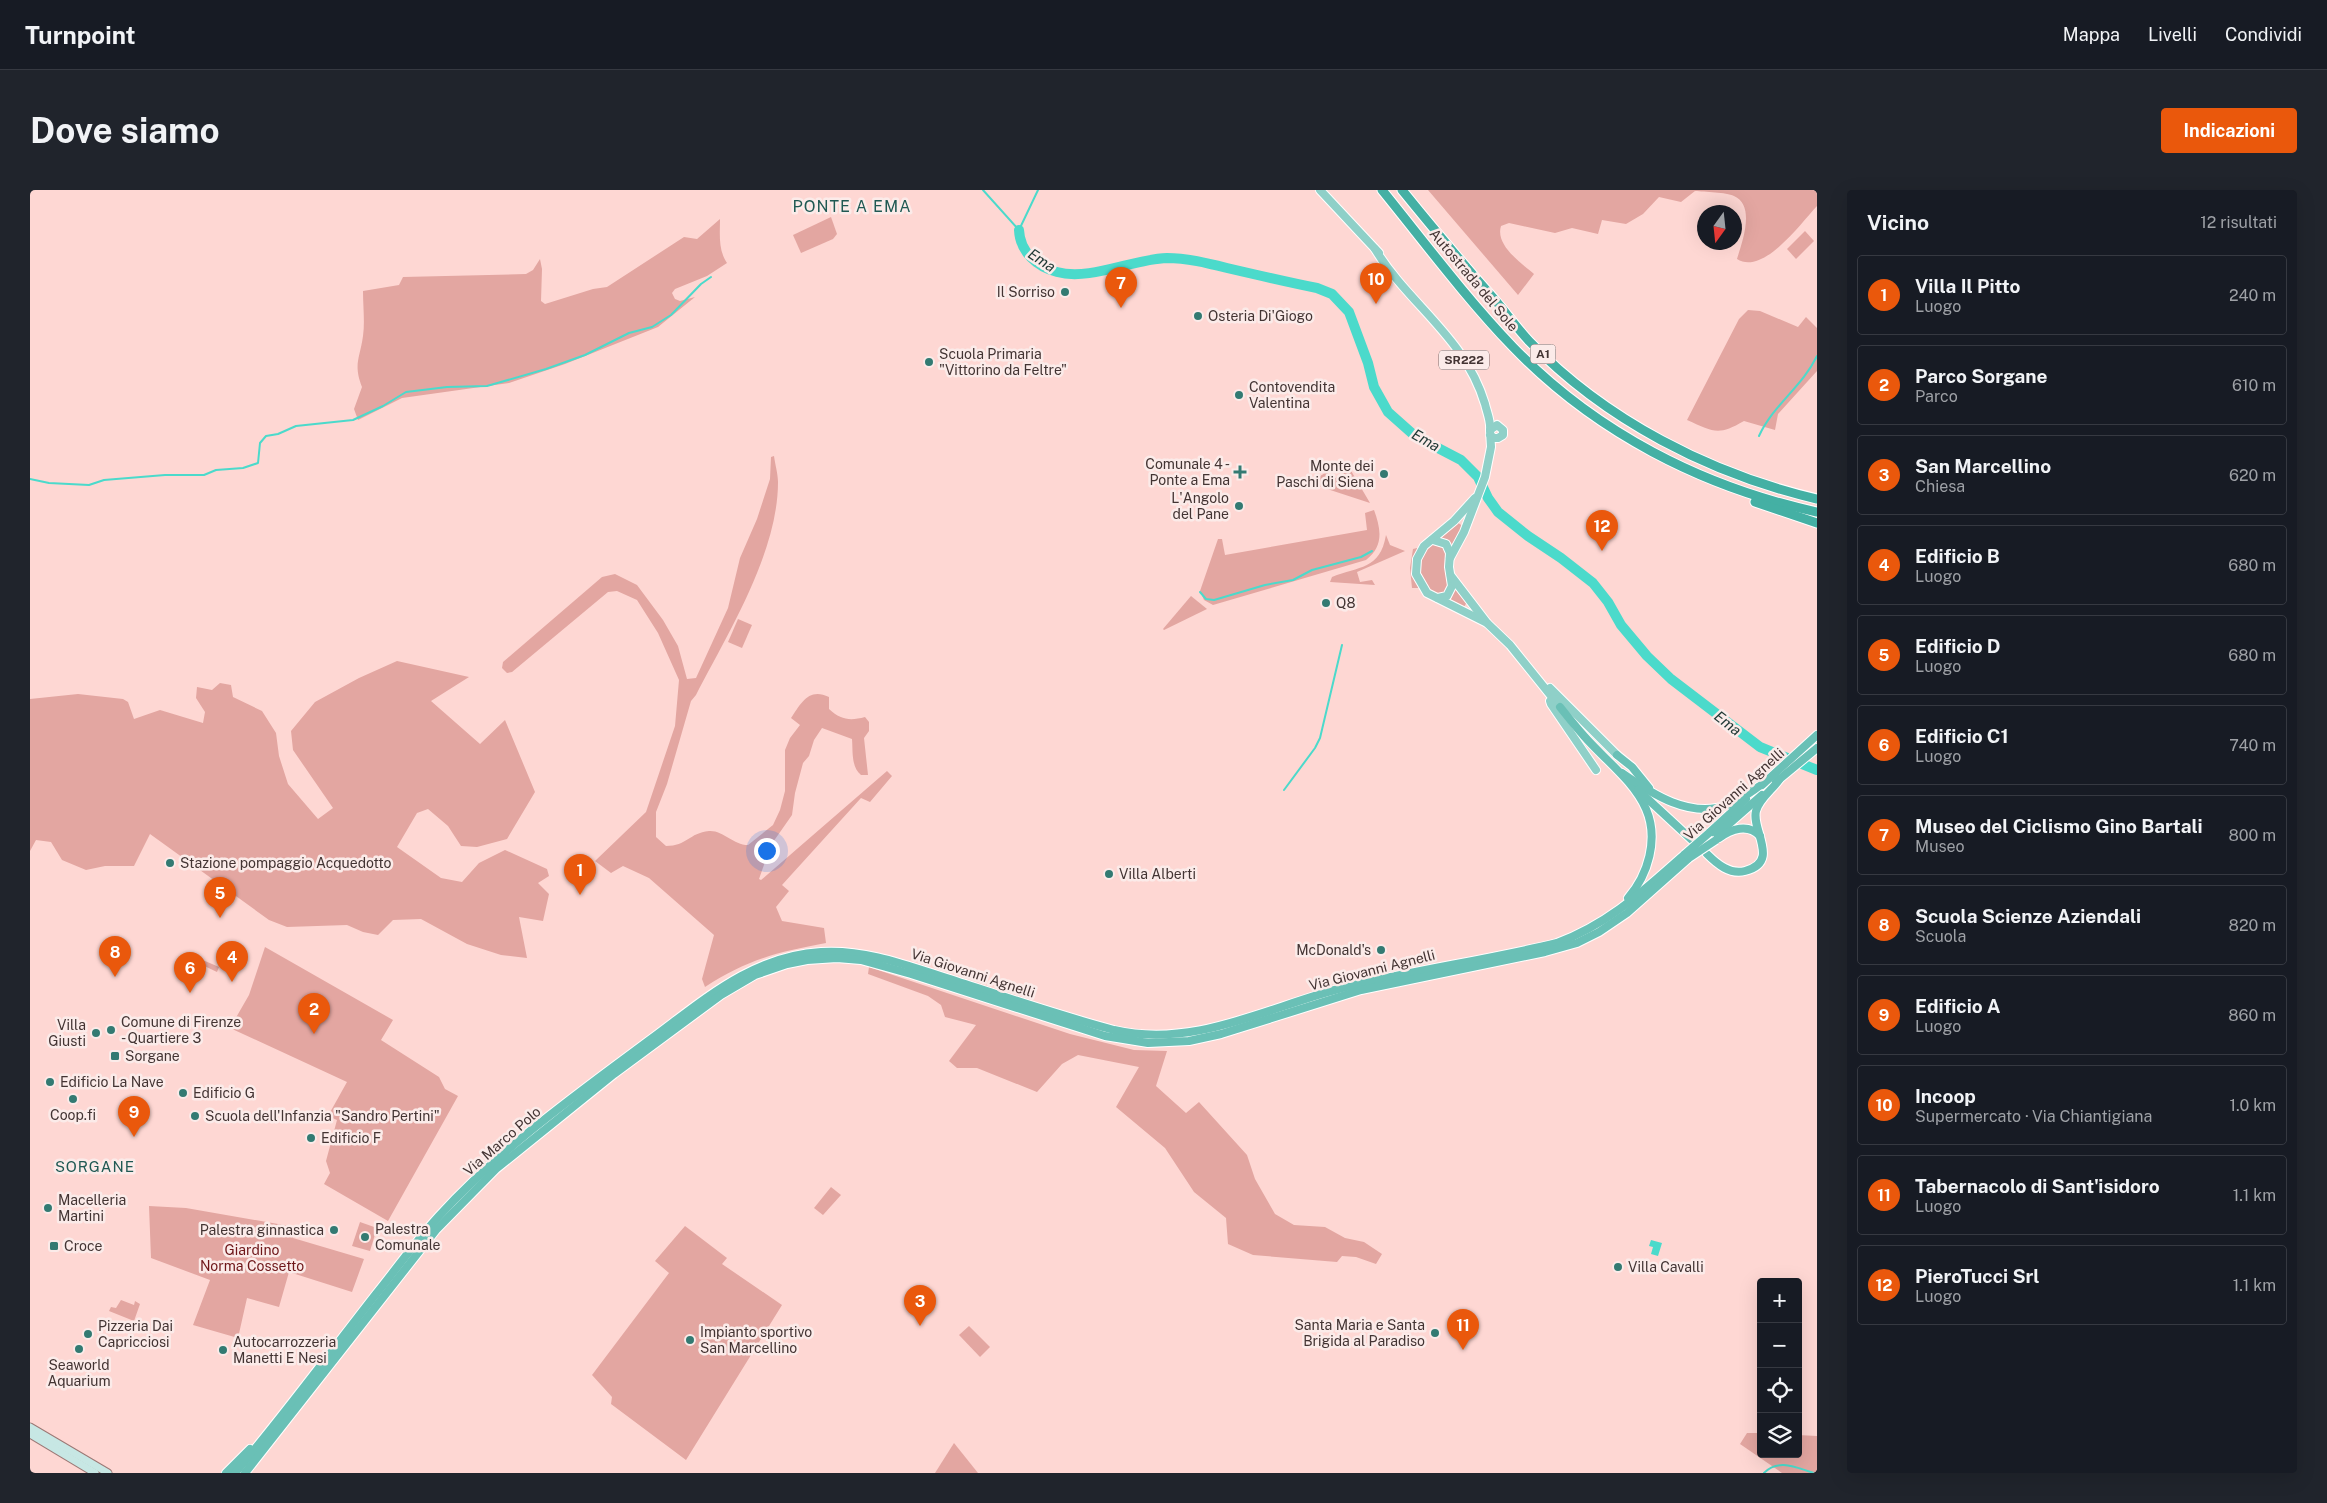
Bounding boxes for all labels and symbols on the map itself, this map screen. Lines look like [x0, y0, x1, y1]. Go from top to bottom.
district label: PONTE A EMA [792, 197, 912, 216]
north arrow [1697, 205, 1742, 250]
street label: Autostrada del Sole [1426, 226, 1522, 335]
water label: Ema [1025, 245, 1059, 275]
pin: 10 [1360, 263, 1392, 304]
pin: 7 [1105, 267, 1137, 308]
place label: Il Sorriso [997, 284, 1055, 300]
marker: Il Sorriso [1059, 286, 1071, 298]
place label: Osteria Di'Giogo [1208, 308, 1313, 324]
marker: Osteria Di'Giogo [1192, 310, 1204, 322]
road number: A1 [1530, 344, 1556, 363]
place label: Scuola Primaria "Vittorino da Feltre" [939, 346, 1067, 378]
road number: SR222 [1439, 350, 1489, 370]
marker: Scuola Primaria "Vittorino da Feltre" [923, 356, 935, 368]
place label: Contovendita Valentina [1249, 379, 1335, 411]
marker: Contovendita Valentina [1233, 389, 1245, 401]
water label: Ema [1409, 425, 1443, 455]
place label: Comunale 4 - Ponte a Ema [1145, 456, 1230, 488]
place label: Monte dei Paschi di Siena [1276, 458, 1374, 490]
marker: Comunale 4 - Ponte a Ema [1234, 466, 1246, 478]
marker: Monte dei Paschi di Siena [1378, 468, 1390, 480]
place label: L'Angolo del Pane [1171, 490, 1229, 522]
marker: L'Angolo del Pane [1233, 500, 1245, 512]
pin: 12 [1586, 510, 1618, 551]
place label: Q8 [1336, 595, 1356, 611]
marker: Q8 [1320, 597, 1332, 609]
water label: Ema [1711, 707, 1745, 739]
street label: Via Giovanni Agnelli [1681, 745, 1787, 843]
your location [754, 838, 780, 864]
pin: 1 [564, 854, 596, 895]
place label: Stazione pompaggio Acquedotto [180, 855, 392, 871]
marker: Stazione pompaggio Acquedotto [164, 857, 176, 869]
place label: Villa Alberti [1119, 866, 1196, 882]
marker: Villa Alberti [1103, 868, 1115, 880]
pin: 5 [204, 877, 236, 918]
pin: 8 [99, 936, 131, 977]
pin: 4 [216, 941, 248, 982]
place label: McDonald's [1296, 942, 1371, 958]
marker: McDonald's [1375, 944, 1387, 956]
street label: Via Giovanni Agnelli [909, 945, 1037, 1001]
street label: Via Giovanni Agnelli [1307, 947, 1437, 993]
pin: 6 [174, 952, 206, 993]
pin: 2 [298, 993, 330, 1034]
place label: Comune di Firenze - Quartiere 3 [121, 1014, 241, 1046]
place label: Villa Giusti [48, 1017, 86, 1049]
marker: Comune di Firenze - Quartiere 3 [105, 1024, 117, 1036]
marker: Villa Giusti [90, 1027, 102, 1039]
place label: Sorgane [125, 1048, 180, 1064]
marker: Sorgane [109, 1050, 121, 1062]
place label: Edificio La Nave [60, 1074, 164, 1090]
marker: Edificio La Nave [44, 1076, 56, 1088]
place label: Edificio G [193, 1085, 255, 1101]
marker: Edificio G [177, 1087, 189, 1099]
marker: Coop.fi [67, 1093, 79, 1105]
pin: 9 [118, 1096, 150, 1137]
street label: Via Marco Polo [460, 1103, 544, 1179]
place label: Coop.fi [50, 1107, 96, 1123]
place label: Scuola dell'Infanzia "Sandro Pertini" [205, 1108, 440, 1124]
marker: Scuola dell'Infanzia "Sandro Pertini" [189, 1110, 201, 1122]
place label: Edificio F [321, 1130, 381, 1146]
marker: Edificio F [305, 1132, 317, 1144]
district label: SORGANE [55, 1158, 135, 1175]
place label: Macelleria Martini [58, 1192, 126, 1224]
marker: Macelleria Martini [42, 1202, 54, 1214]
place label: Palestra Comunale [375, 1221, 441, 1253]
place label: Palestra ginnastica [200, 1222, 324, 1238]
marker: Palestra ginnastica [328, 1224, 340, 1236]
marker: Palestra Comunale [359, 1231, 371, 1243]
place label: Croce [64, 1238, 102, 1254]
marker: Croce [48, 1240, 60, 1252]
park label: Giardino Norma Cossetto [200, 1242, 304, 1274]
place label: Villa Cavalli [1628, 1259, 1704, 1275]
marker: Villa Cavalli [1612, 1261, 1624, 1273]
pin: 3 [904, 1285, 936, 1326]
pin: 11 [1447, 1309, 1479, 1350]
place label: Santa Maria e Santa Brigida al Paradiso [1294, 1317, 1425, 1349]
place label: Pizzeria Dai Capricciosi [98, 1318, 173, 1350]
place label: Impianto sportivo San Marcellino [700, 1324, 812, 1356]
marker: Santa Maria e Santa Brigida al Paradiso [1429, 1327, 1441, 1339]
marker: Pizzeria Dai Capricciosi [82, 1328, 94, 1340]
place label: Autocarrozzeria Manetti E Nesi [233, 1334, 336, 1366]
marker: Impianto sportivo San Marcellino [684, 1334, 696, 1346]
marker: Seaworld Aquarium [73, 1343, 85, 1355]
marker: Autocarrozzeria Manetti E Nesi [217, 1344, 229, 1356]
place label: Seaworld Aquarium [47, 1357, 111, 1389]

